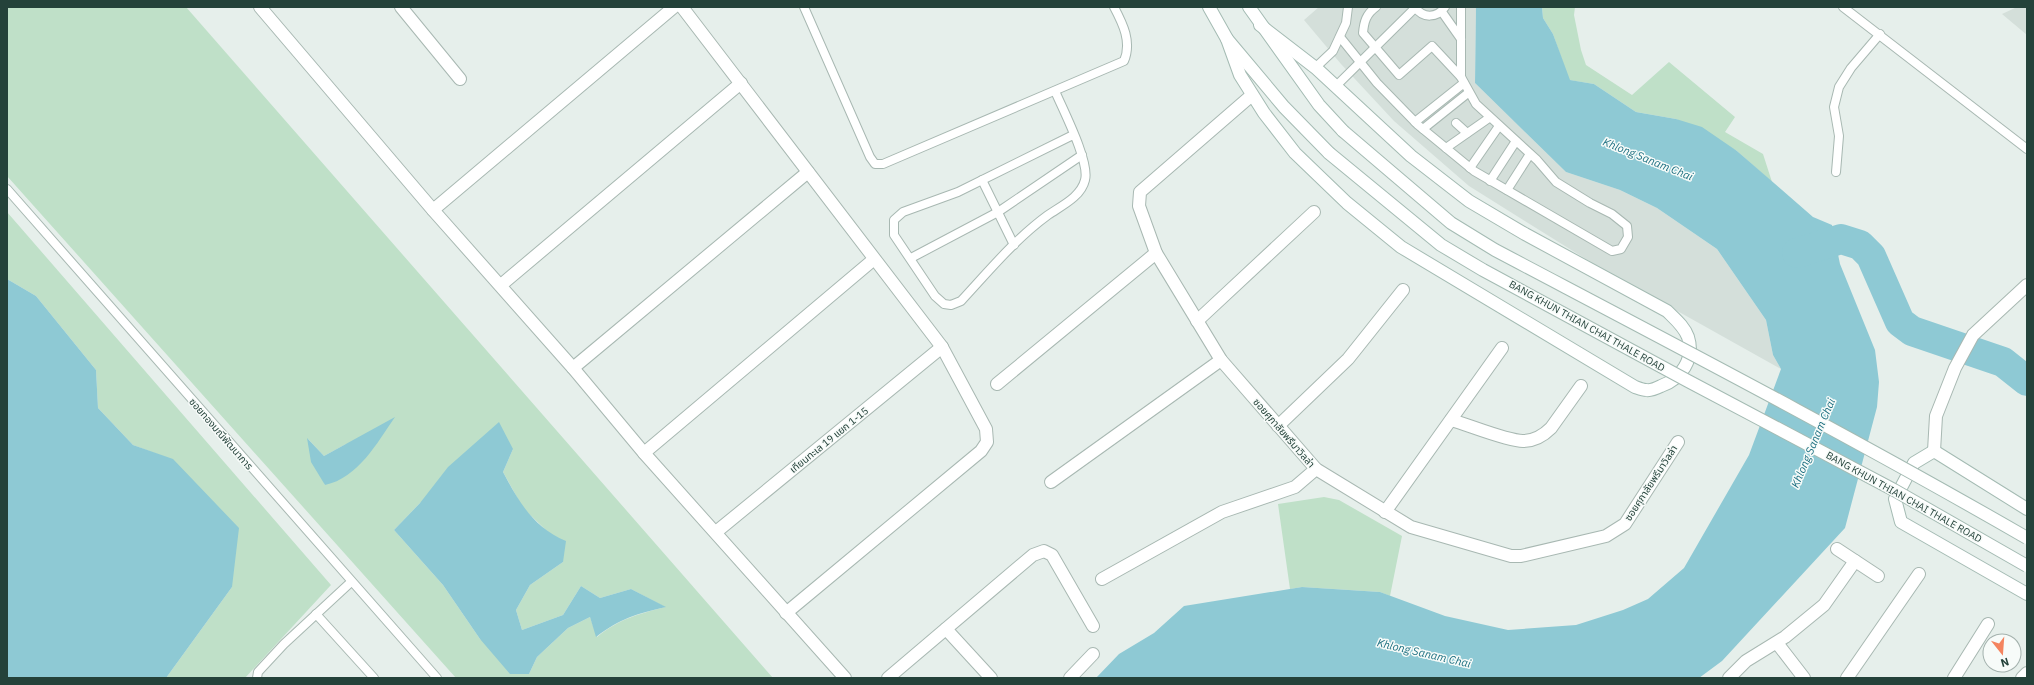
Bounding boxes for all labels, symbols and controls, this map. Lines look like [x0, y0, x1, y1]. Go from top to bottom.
water label: Khlong Sanam Chai [1601, 135, 1695, 183]
street label: BANG KHUN THIAN CHAI THALE ROAD [1507, 278, 1667, 375]
street label: ซอยทองมณีพัฒนาการ [186, 395, 256, 473]
street label: ซอยศุภาลัยพรีมาวิลล่า [1250, 396, 1318, 470]
water label: Khlong Sanam Chai [1788, 396, 1838, 490]
street label: เทียนทะเล 19 แยก 1-15 [787, 404, 871, 476]
street label: ซอยศุภาลัยพรีมาวิลล่า [1622, 443, 1680, 523]
street label: BANG KHUN THIAN CHAI THALE ROAD [1824, 449, 1984, 546]
north arrow [1982, 633, 2022, 673]
water label: Khlong Sanam Chai [1376, 635, 1472, 671]
text: N [1999, 655, 2011, 670]

